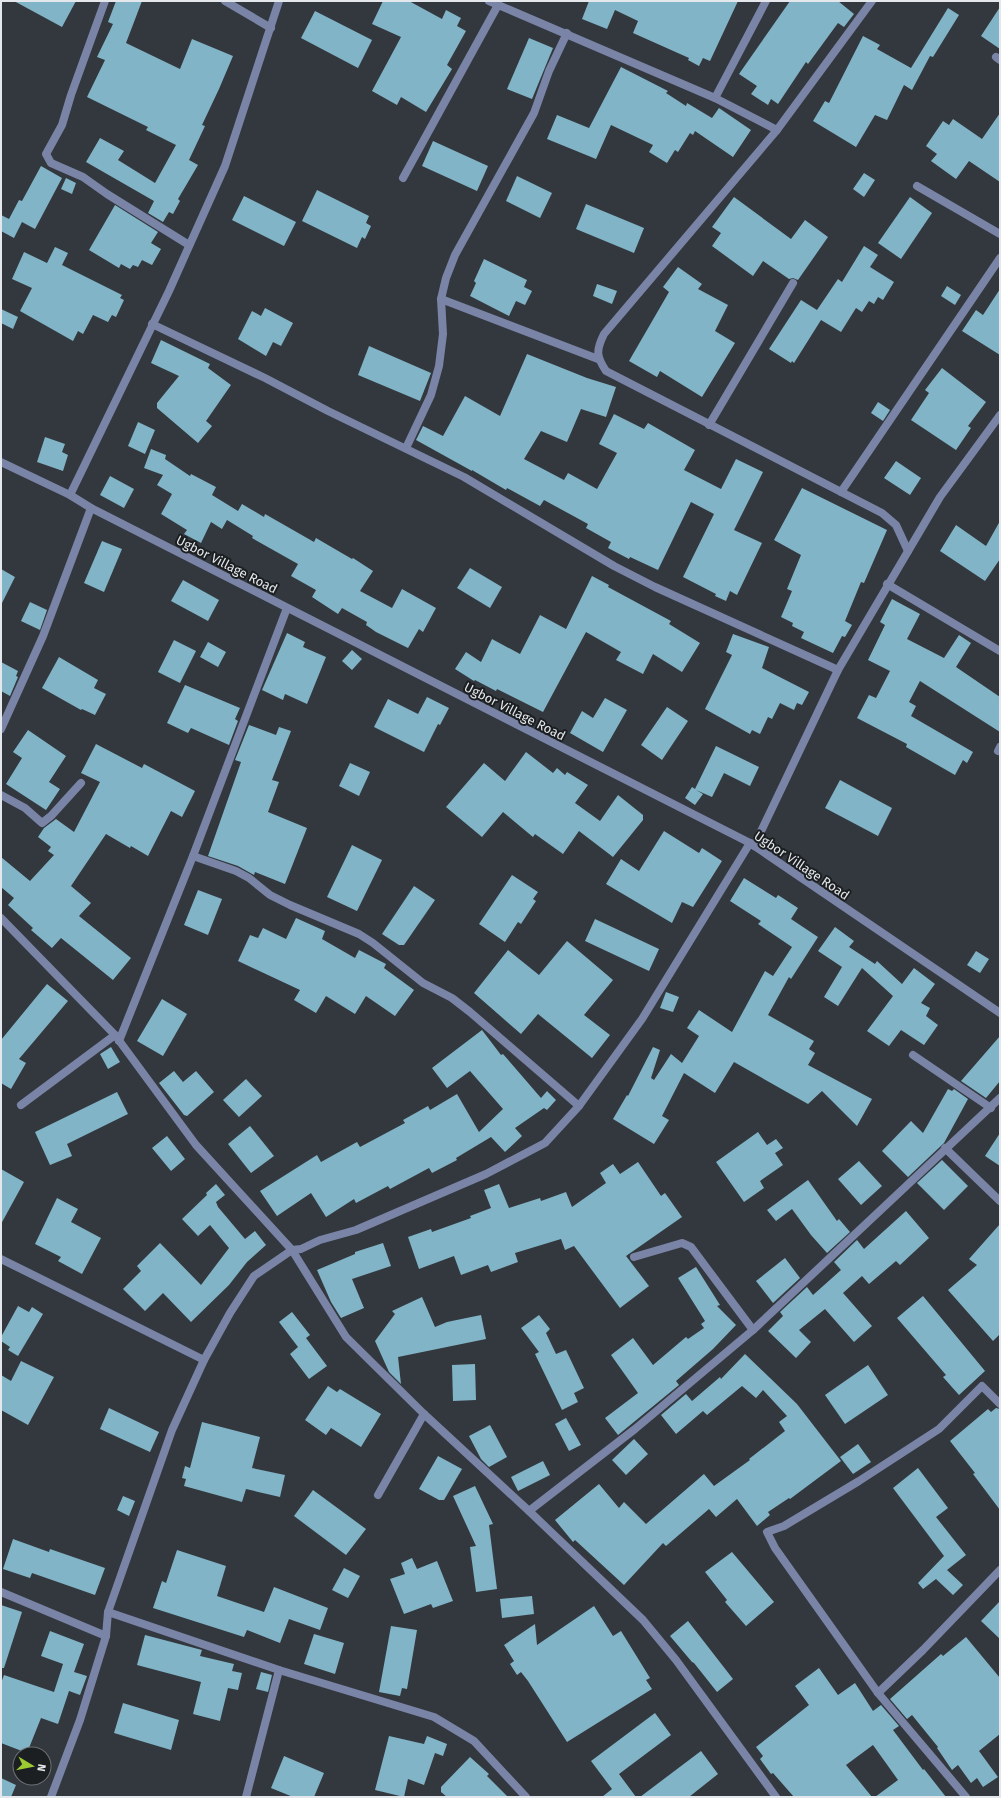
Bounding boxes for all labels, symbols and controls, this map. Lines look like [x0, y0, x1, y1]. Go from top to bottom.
street label: Ugbor Village Road [174, 532, 280, 596]
street label: Ugbor Village Road [462, 679, 568, 743]
street label: Ugbor Village Road [751, 828, 852, 903]
north arrow [12, 1746, 52, 1786]
text: N [34, 1763, 48, 1772]

